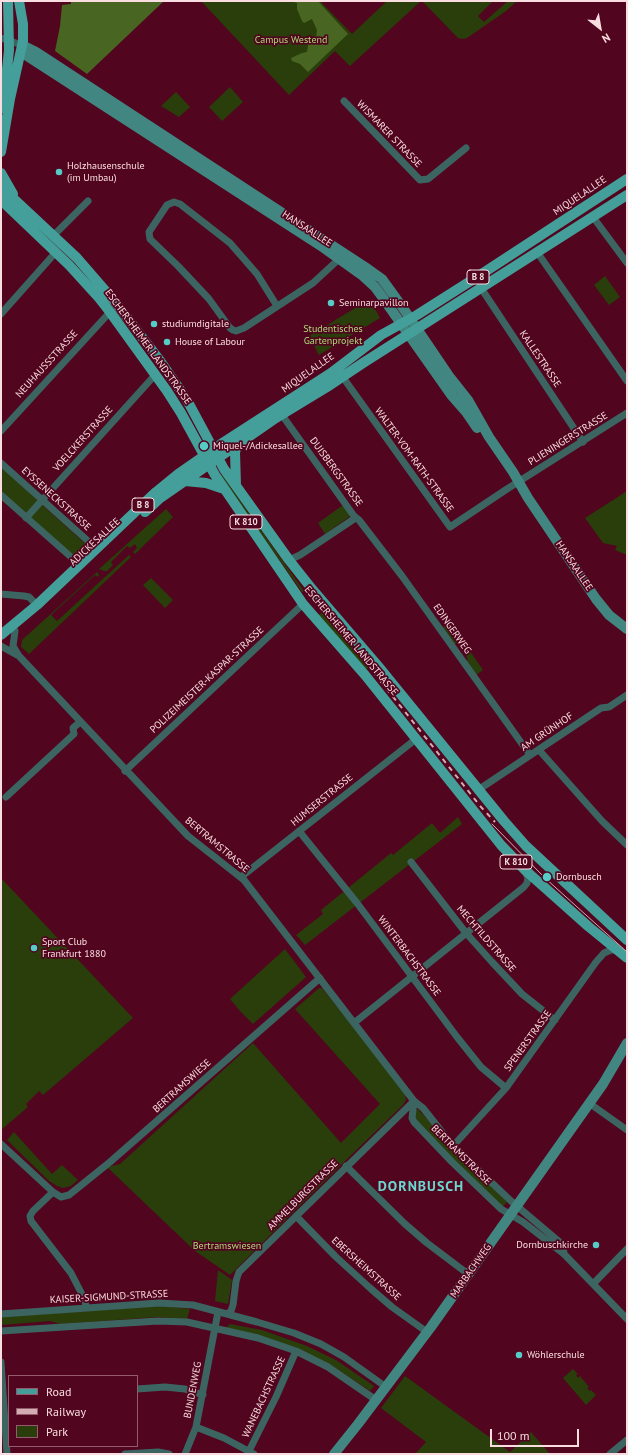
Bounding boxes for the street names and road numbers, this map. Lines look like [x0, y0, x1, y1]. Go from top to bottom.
street label: WISMARER STRASSE [354, 98, 424, 170]
street label: MIQUELALLEE [551, 174, 609, 218]
street label: HANSAALLEE [280, 208, 334, 250]
road number: B 8 [467, 270, 489, 284]
street label: ESCHERSHEIMER LANDSTRASSE [102, 287, 194, 407]
street label: NEUHAUSSSTRASSE [14, 328, 80, 400]
street label: KALLESTRASSE [517, 328, 563, 390]
street label: MIQUELALLEE [279, 350, 337, 396]
street label: VOELCKERSTRASSE [51, 404, 115, 474]
street label: WALTER-VOM-RATH-STRASSE [372, 405, 456, 515]
street label: PLIENINGERSTRASSE [526, 410, 610, 468]
street label: DUISBERGSTRASSE [307, 435, 365, 509]
street label: EYSSENECKSTRASSE [19, 465, 93, 533]
road number: B 8 [132, 498, 154, 512]
road number: K 810 [230, 515, 262, 529]
street label: ADICKESALLEE [67, 516, 123, 568]
street label: HANSAALLEE [553, 539, 595, 593]
street label: ESCHERSHEIMER LANDSTRASSE [302, 584, 400, 698]
street label: EDINGERWEG [430, 602, 474, 656]
street label: POLIZEIMEISTER-KASPAR-STRASSE [148, 624, 266, 736]
street label: AM GRÜNHOF [519, 710, 575, 754]
street label: HUMSERSTRASSE [289, 771, 355, 829]
street label: BERTRAMSTRASSE [183, 815, 251, 875]
road number: K 810 [500, 855, 532, 869]
street label: MECHTILDSTRASSE [454, 903, 518, 975]
street label: WINTERBACHSTRASSE [375, 914, 443, 998]
street label: SPENERSTRASSE [502, 1008, 554, 1074]
street label: BERTRAMSWIESE [150, 1057, 214, 1115]
street label: BERTRAMSTRASSE [429, 1123, 493, 1187]
street label: AMMELBURGSTRASSE [265, 1157, 341, 1233]
street label: EBERSHEIMSTRASSE [329, 1235, 403, 1303]
street label: MARBACHWEG [448, 1242, 494, 1300]
street label: KAISER-SIGMUND-STRASSE [50, 1288, 168, 1306]
street label: WANEBACHSTRASSE [240, 1355, 288, 1439]
street label: BUNDENWEG [182, 1361, 204, 1419]

